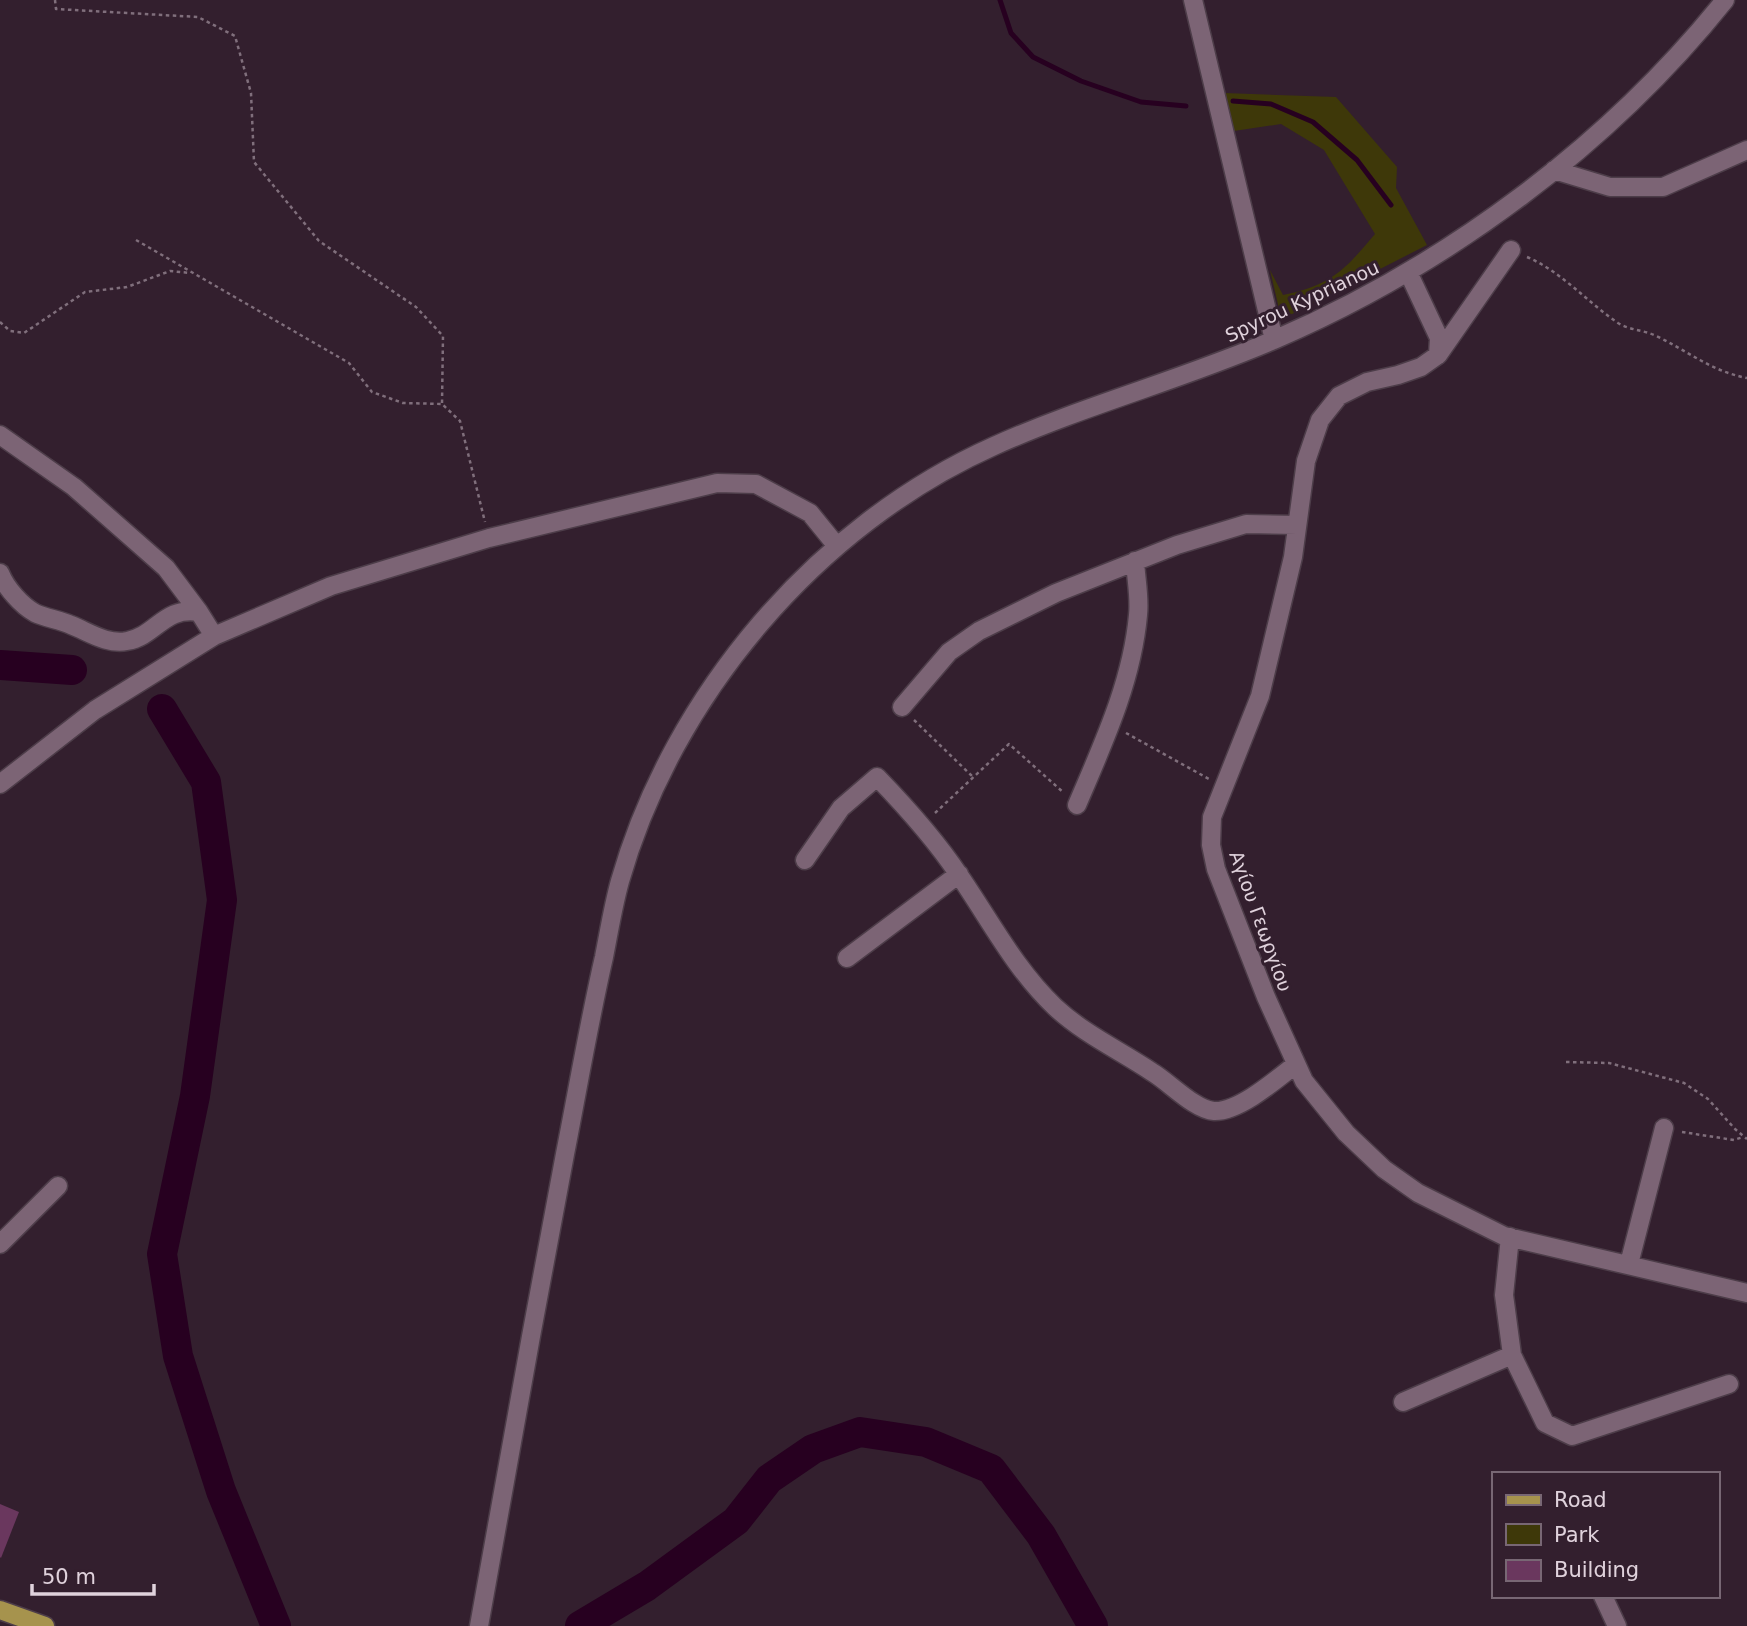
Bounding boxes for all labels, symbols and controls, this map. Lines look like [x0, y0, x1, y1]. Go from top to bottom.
street label: Spyrou Kyprianou [1222, 256, 1382, 346]
street label: Αγίου Γεωργίου [1225, 847, 1297, 995]
legend [1492, 1472, 1719, 1598]
text: Road [1554, 1488, 1607, 1512]
text: Park [1554, 1523, 1600, 1547]
scale bar [32, 1552, 154, 1596]
text: Building [1554, 1558, 1639, 1582]
text: 50 m [42, 1565, 96, 1589]

